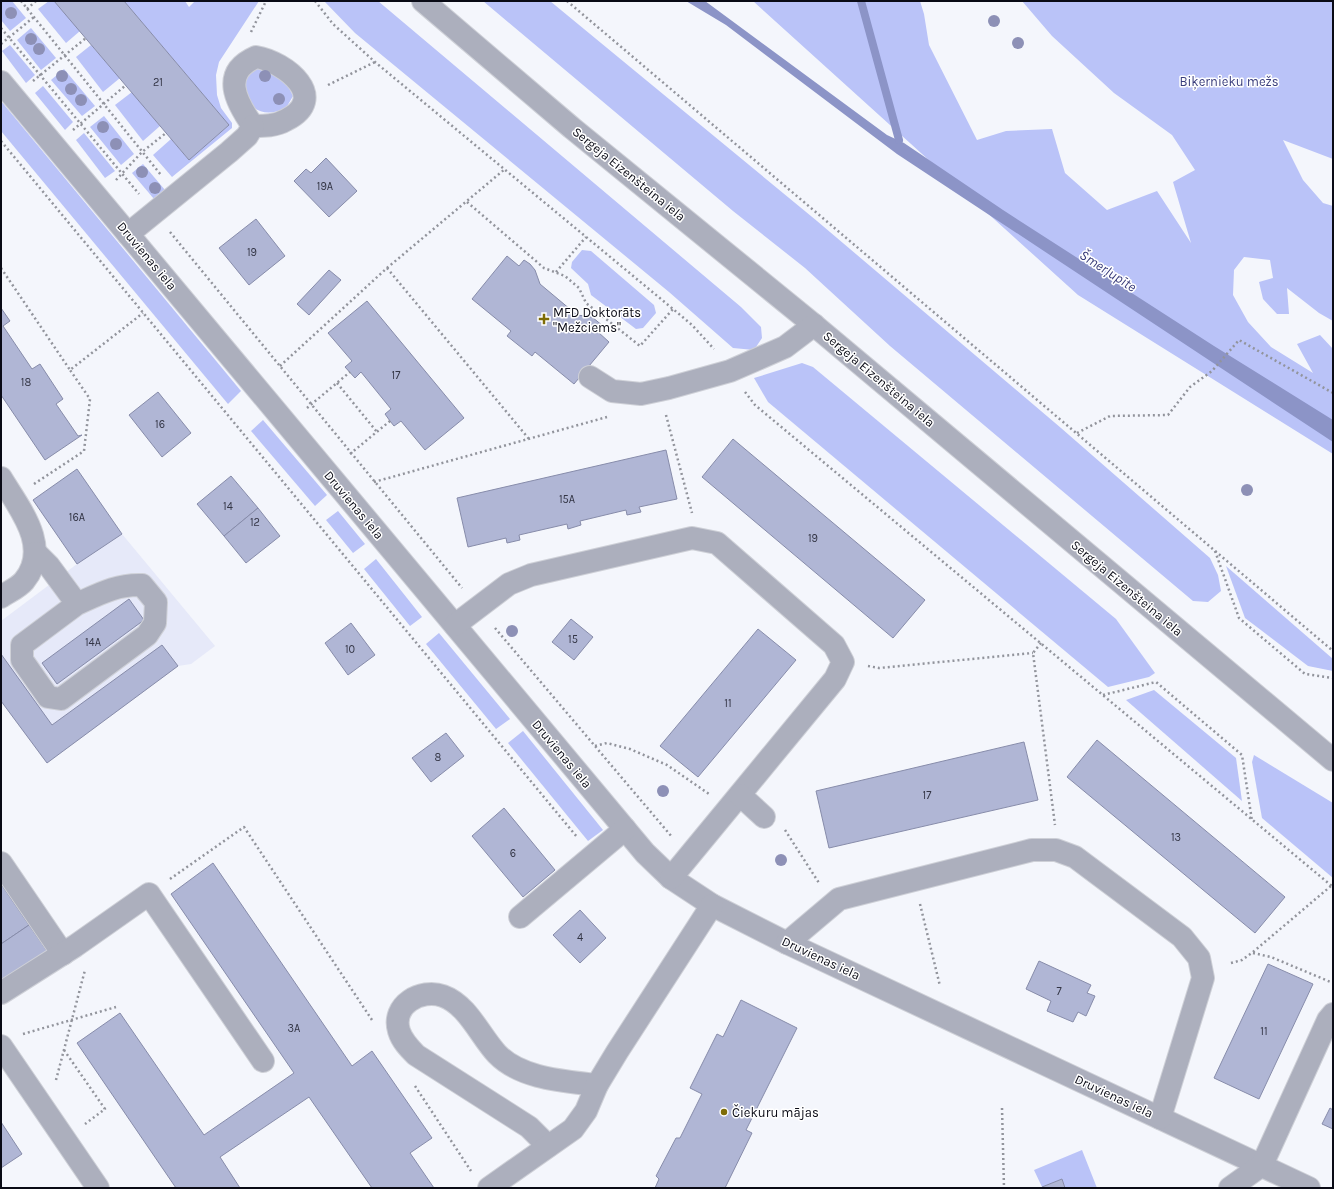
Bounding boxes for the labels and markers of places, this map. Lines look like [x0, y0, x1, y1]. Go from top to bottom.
place label: MFD Doktorāts "Mežciems" [553, 305, 641, 335]
marker: MFD Doktorāts "Mežciems" [538, 313, 550, 325]
place label: Čiekuru mājas [732, 1104, 819, 1120]
marker: Čiekuru mājas [719, 1107, 729, 1117]

